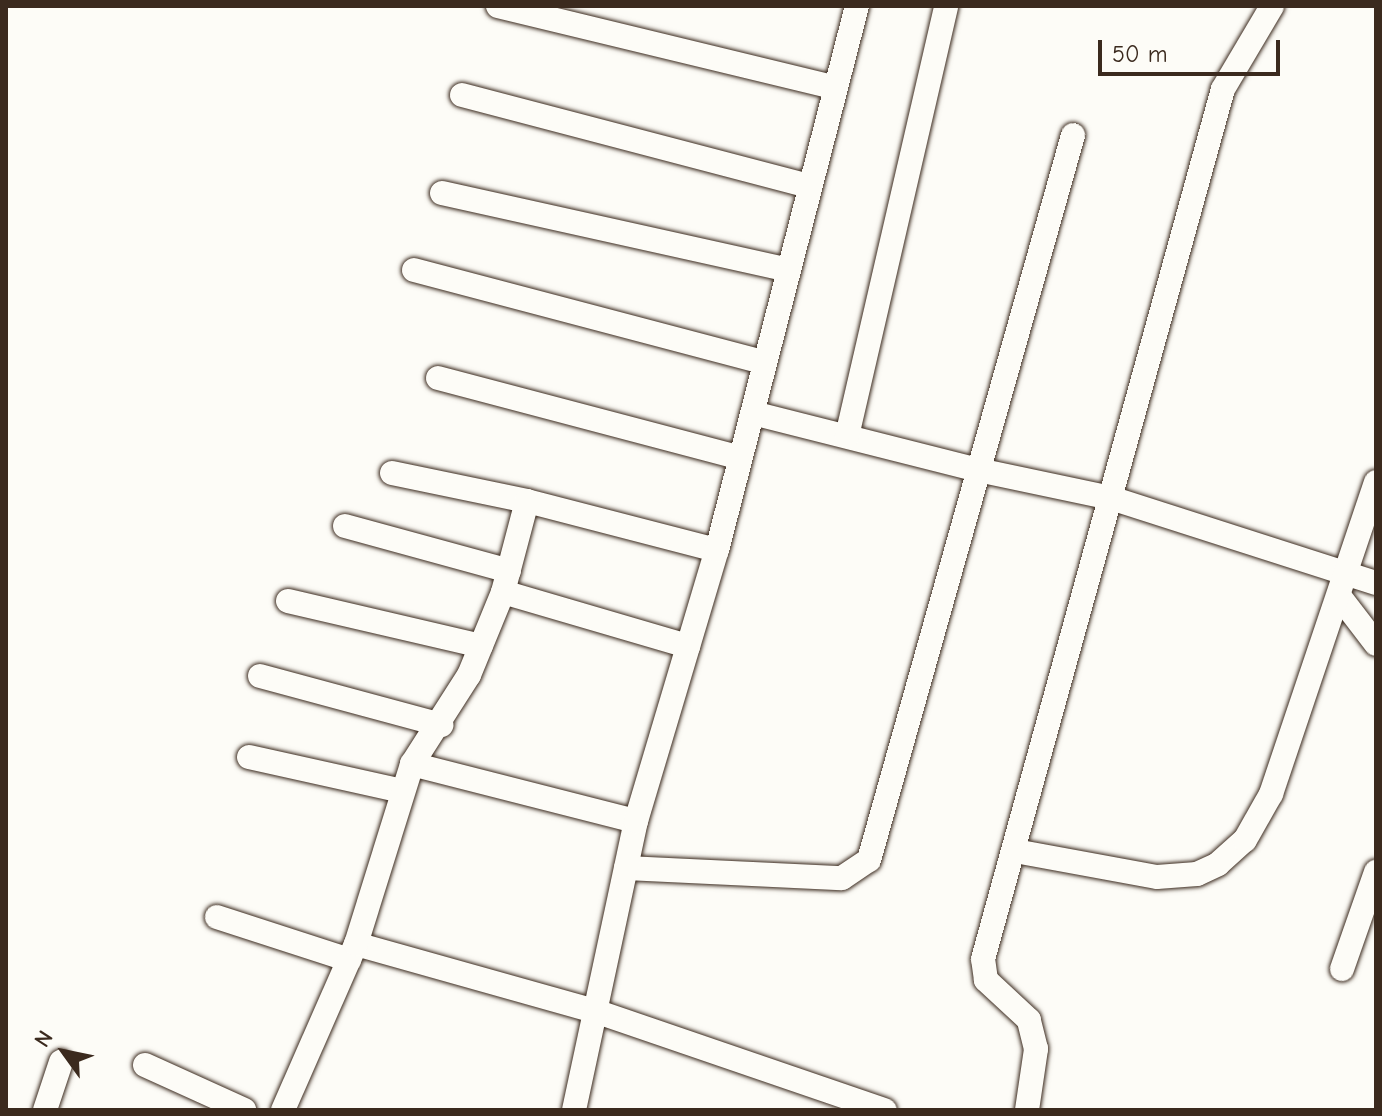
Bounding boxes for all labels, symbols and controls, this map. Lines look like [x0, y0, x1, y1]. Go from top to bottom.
scale bar [1102, 24, 1284, 74]
text: 50 m [1112, 40, 1168, 68]
north arrow [24, 1012, 104, 1092]
text: N [29, 1026, 59, 1052]

